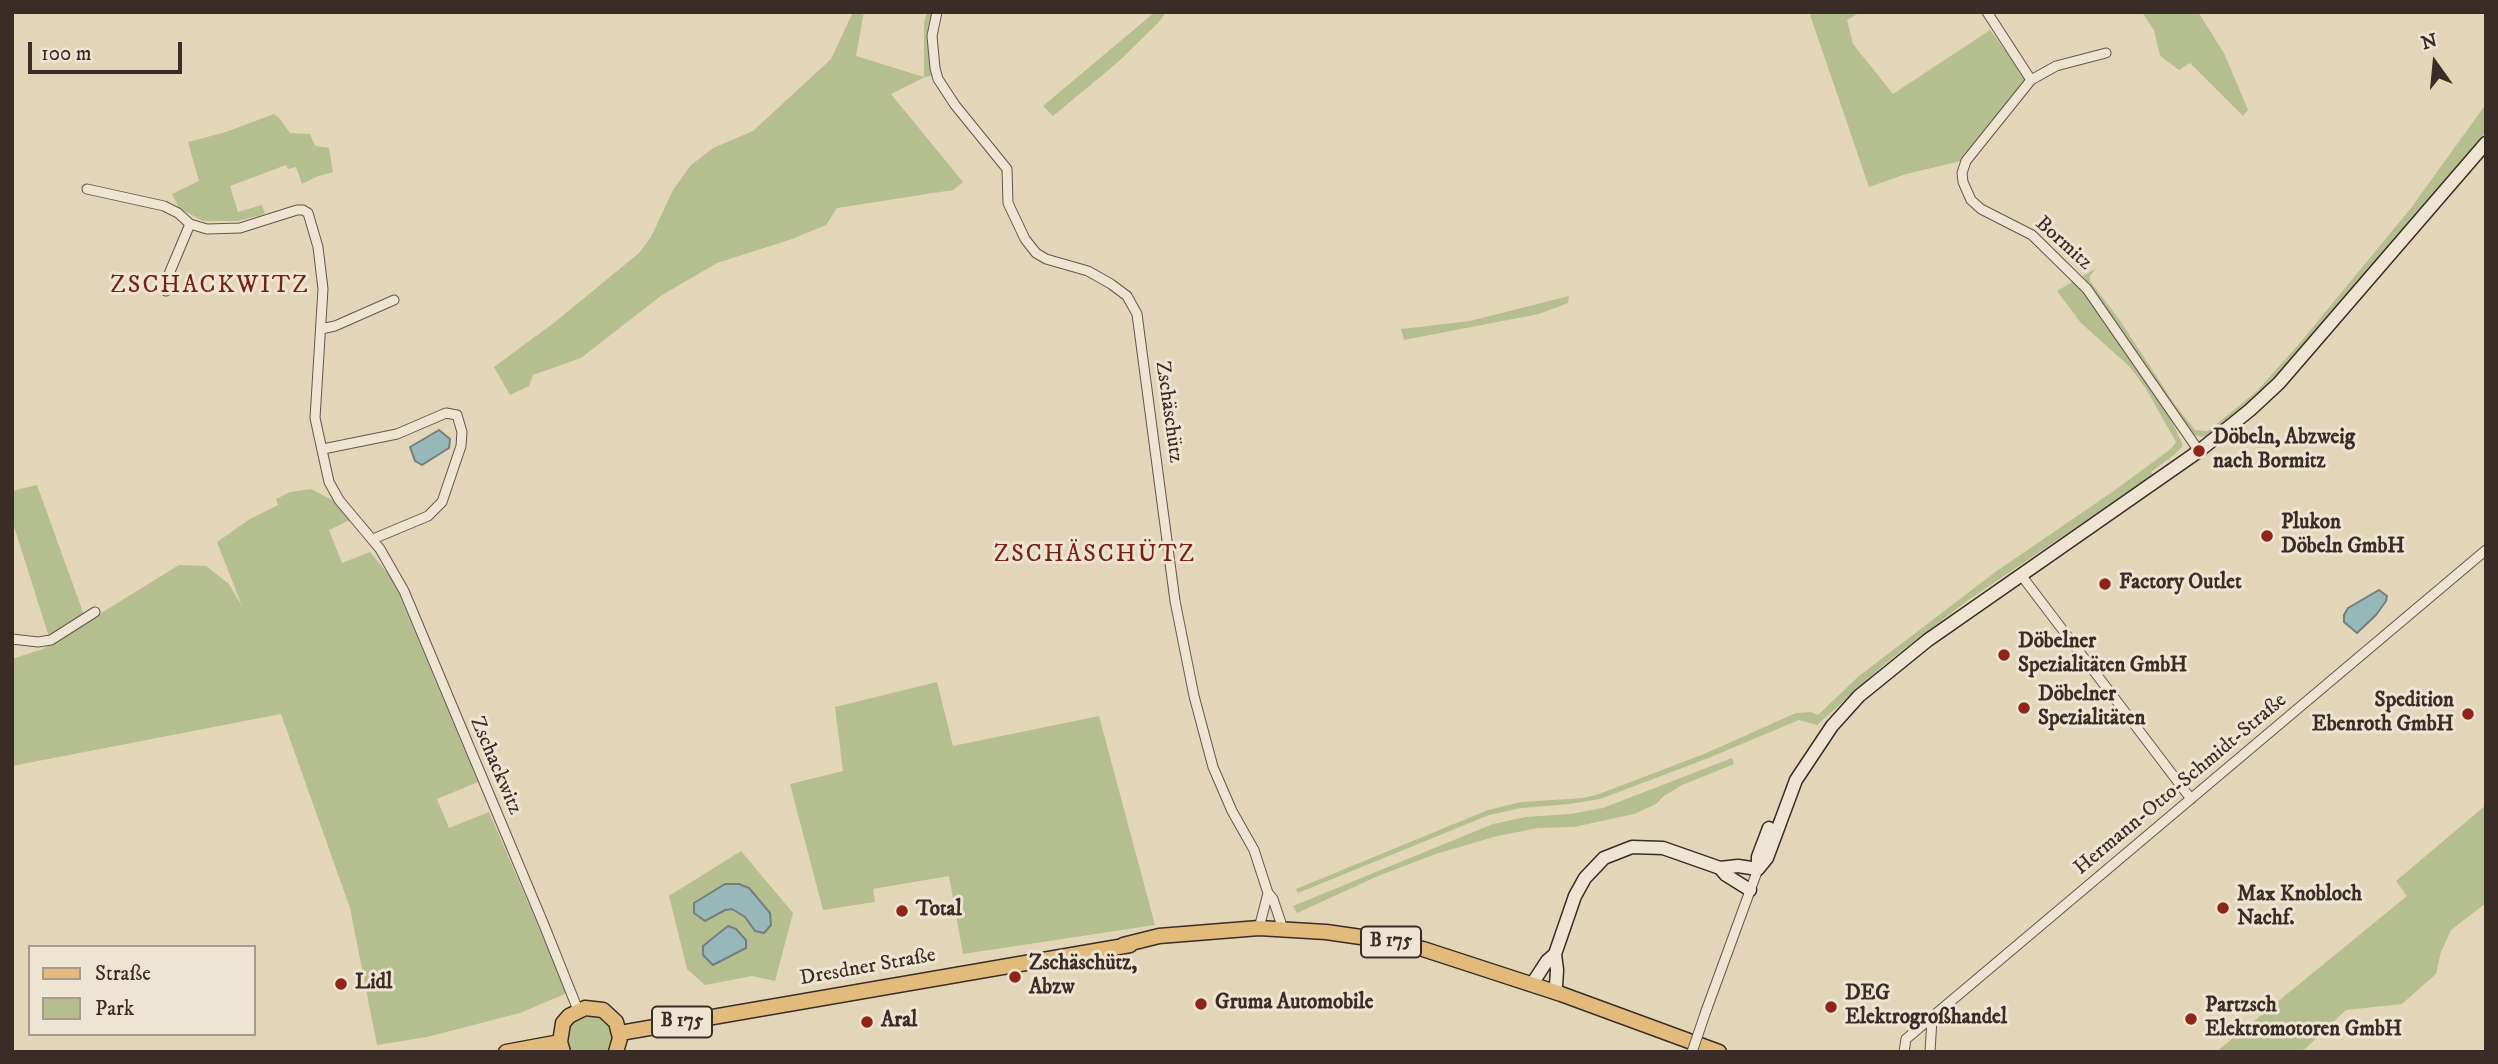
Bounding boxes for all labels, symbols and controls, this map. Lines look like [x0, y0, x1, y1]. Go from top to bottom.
scale bar [32, 28, 186, 72]
north arrow [2400, 28, 2470, 98]
text: N [2419, 29, 2440, 55]
text: 100 m [41, 41, 92, 67]
street label: Bormitz [2029, 212, 2097, 276]
district label: ZSCHACKWITZ [112, 273, 308, 301]
street label: Zschäschütz [1148, 360, 1188, 464]
place label: Döbeln, Abzweig nach Bormitz [2213, 426, 2355, 476]
marker: Döbeln, Abzweig nach Bormitz [2191, 443, 2207, 459]
place label: Plukon Döbeln GmbH [2281, 511, 2405, 561]
marker: Plukon Döbeln GmbH [2259, 528, 2275, 544]
district label: ZSCHÄSCHÜTZ [995, 542, 1195, 570]
place label: Factory Outlet [2119, 571, 2242, 597]
marker: Factory Outlet [2097, 576, 2113, 592]
place label: Döbelner Spezialitäten GmbH [2018, 630, 2187, 680]
marker: Döbelner Spezialitäten GmbH [1996, 647, 2012, 663]
place label: Döbelner Spezialitäten [2038, 683, 2145, 733]
street label: Hermann-Otto-Schmidt-Straße [2070, 689, 2292, 881]
place label: Spedition Ebenroth GmbH [2312, 689, 2454, 739]
marker: Döbelner Spezialitäten [2016, 700, 2032, 716]
marker: Spedition Ebenroth GmbH [2460, 706, 2476, 722]
street label: Zschackwitz [463, 713, 527, 819]
place label: Max Knobloch Nachf. [2237, 883, 2362, 933]
place label: Total [916, 898, 962, 924]
marker: Max Knobloch Nachf. [2215, 900, 2231, 916]
marker: Total [894, 903, 910, 919]
road number: B 175 [1361, 926, 1421, 958]
street label: Dresdner Straße [798, 944, 938, 992]
legend [28, 945, 256, 1036]
place label: Zschäschütz, Abzw [1029, 952, 1137, 1002]
text: Straße [95, 961, 151, 987]
marker: Zschäschütz, Abzw [1007, 969, 1023, 985]
place label: Lidl [355, 971, 392, 997]
marker: Lidl [333, 976, 349, 992]
place label: DEG Elektrogroßhandel [1845, 982, 2007, 1032]
place label: Gruma Automobile [1215, 991, 1373, 1017]
place label: Partzsch Elektromotoren GmbH [2205, 994, 2402, 1044]
text: Park [95, 996, 134, 1022]
marker: Gruma Automobile [1193, 996, 1209, 1012]
marker: DEG Elektrogroßhandel [1823, 999, 1839, 1015]
road number: B 175 [652, 1006, 712, 1038]
place label: Aral [881, 1009, 917, 1035]
marker: Partzsch Elektromotoren GmbH [2183, 1011, 2199, 1027]
marker: Aral [859, 1014, 875, 1030]

